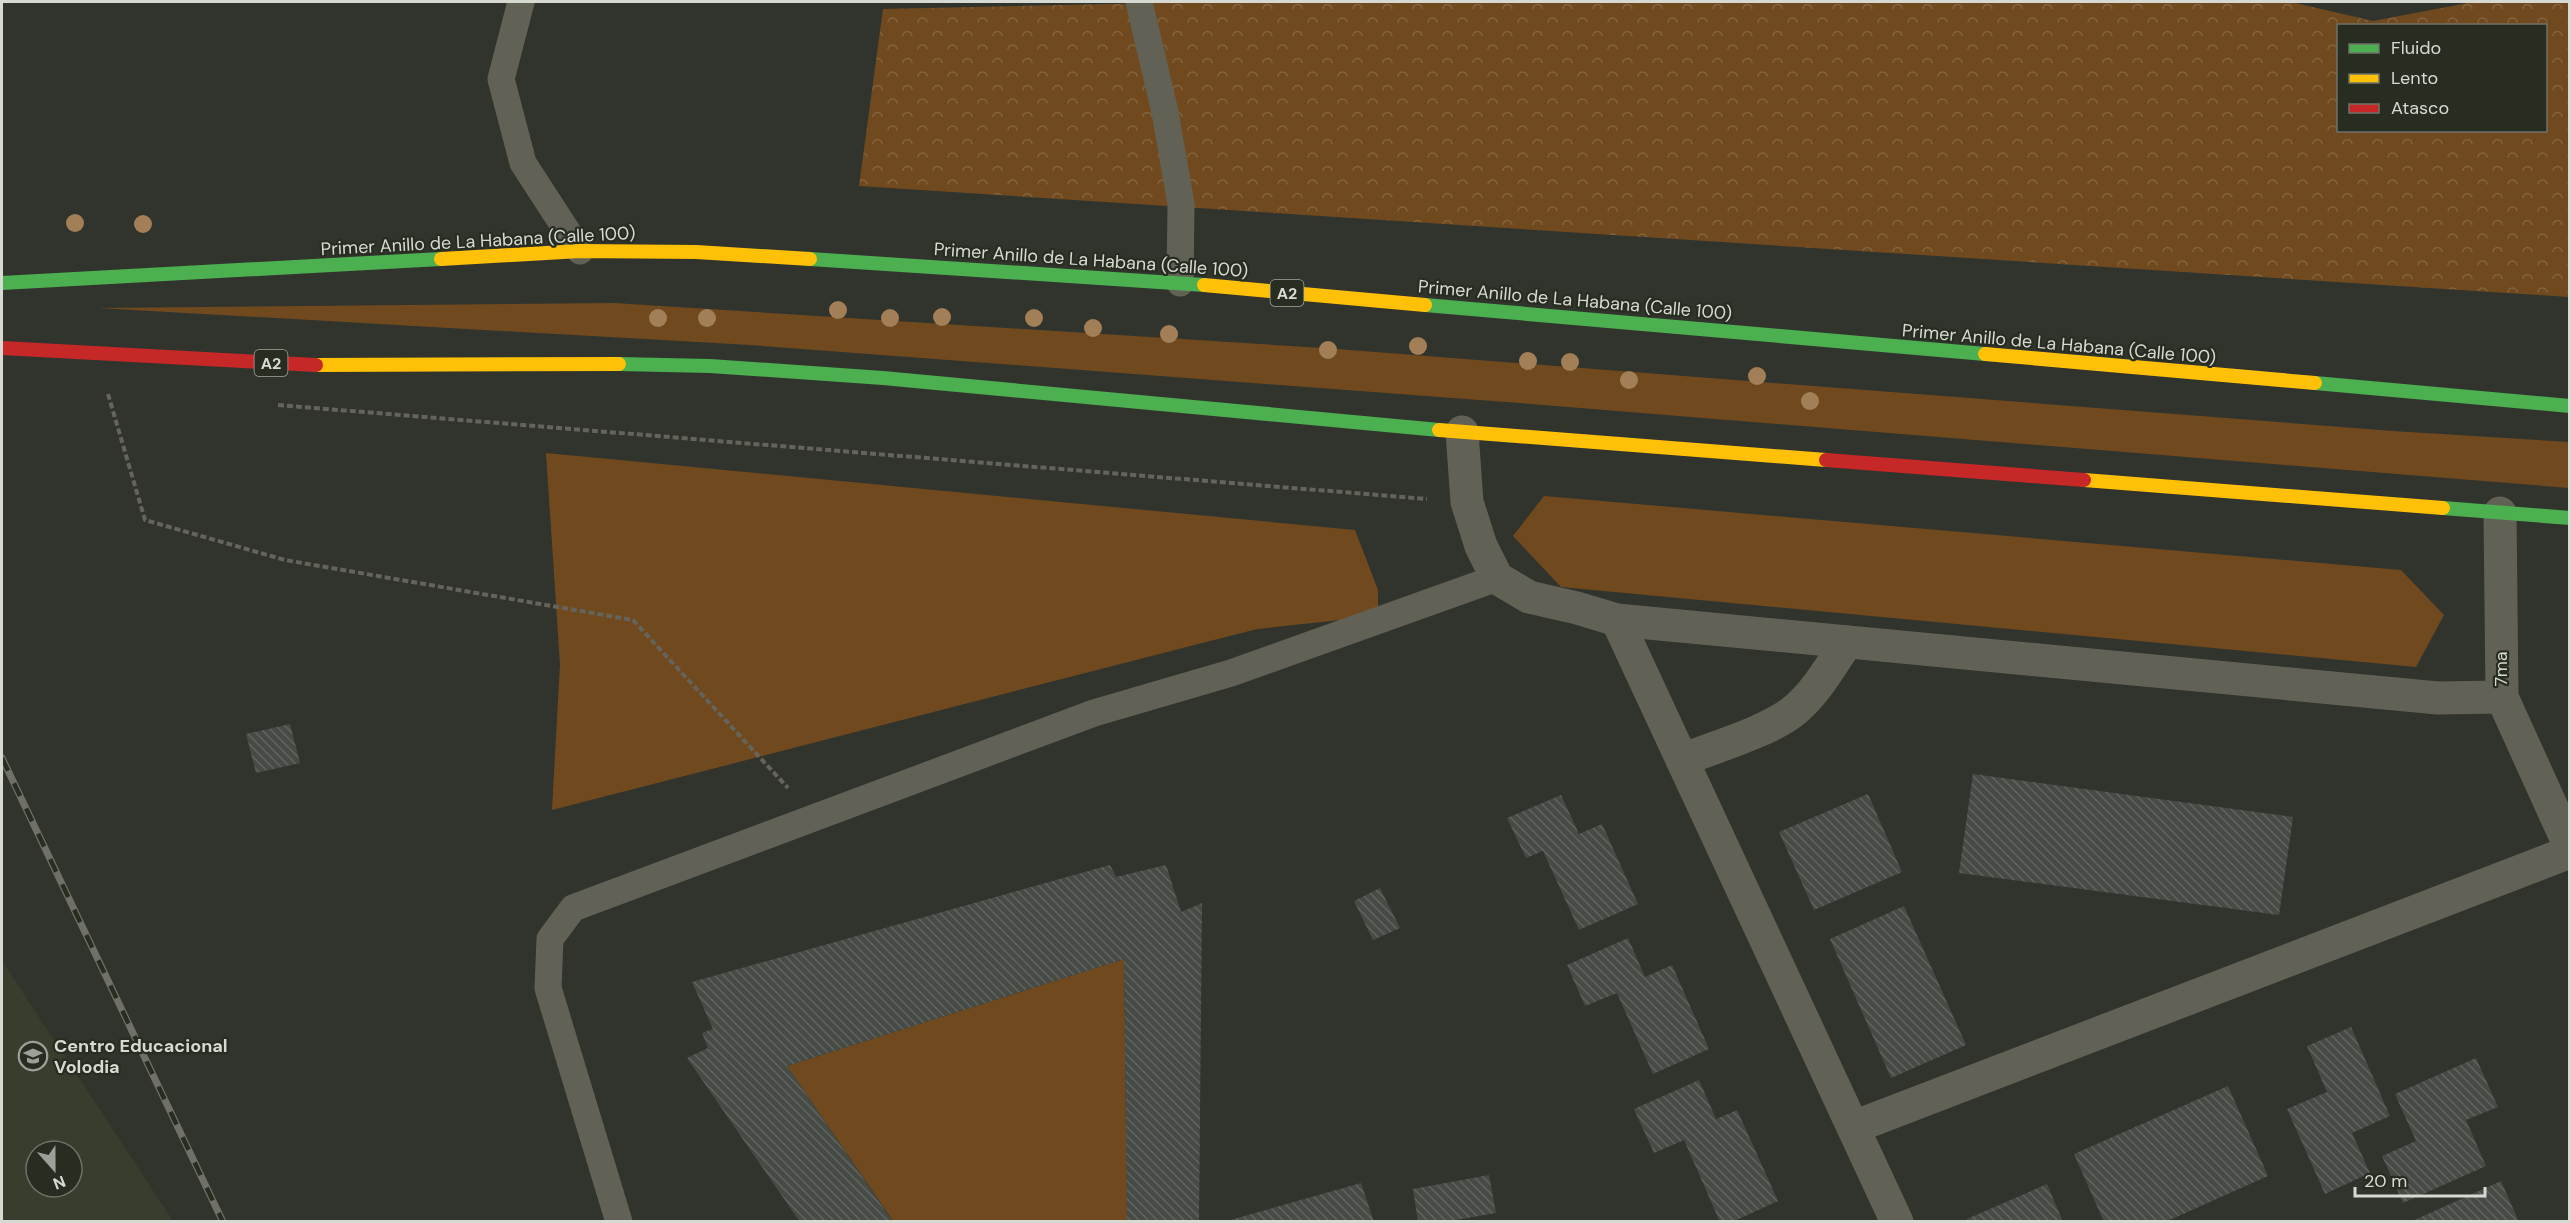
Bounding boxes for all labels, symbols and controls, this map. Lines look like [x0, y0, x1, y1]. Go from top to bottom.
legend [2337, 24, 2547, 132]
text: Fluido [2391, 36, 2441, 60]
text: Lento [2391, 66, 2438, 90]
text: Atasco [2391, 96, 2449, 120]
street label: Primer Anillo de La Habana (Calle 100) [320, 221, 636, 261]
street label: Primer Anillo de La Habana (Calle 100) [933, 237, 1249, 283]
street label: Primer Anillo de La Habana (Calle 100) [1417, 274, 1733, 326]
road number: A2 [1270, 280, 1304, 306]
street label: Primer Anillo de La Habana (Calle 100) [1901, 318, 2217, 370]
road number: A2 [254, 350, 288, 376]
street label: 7ma [2489, 652, 2513, 686]
place label: Centro Educacional Volodia [54, 1034, 228, 1079]
school or university icon: Centro Educacional Volodia [17, 1040, 49, 1072]
north arrow [24, 1139, 84, 1199]
scale bar [2355, 1160, 2486, 1198]
text: 20 m [2364, 1169, 2407, 1193]
text: N [50, 1171, 68, 1194]

